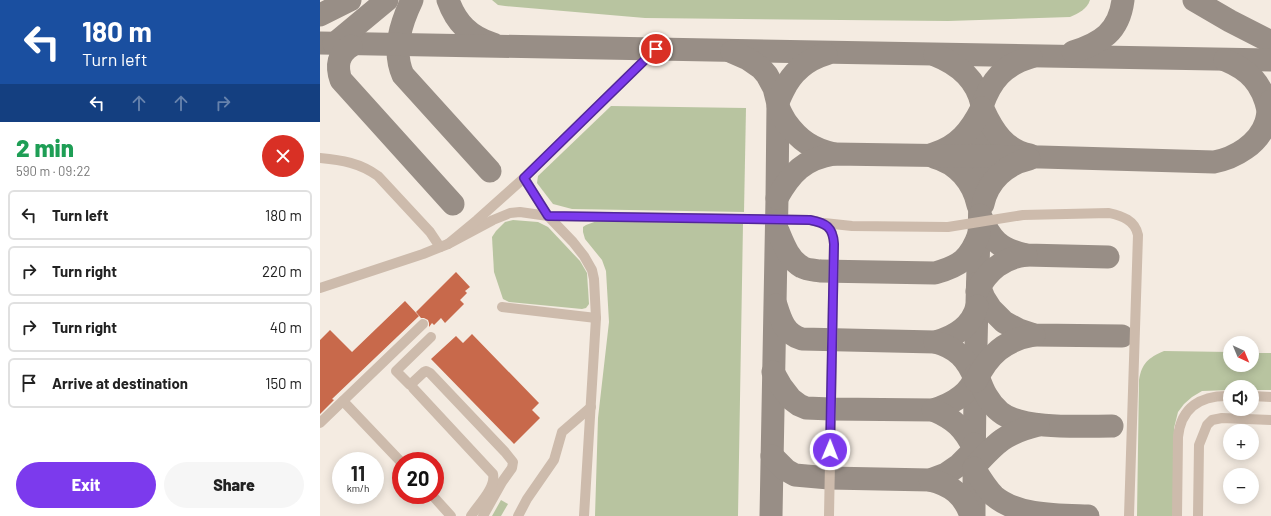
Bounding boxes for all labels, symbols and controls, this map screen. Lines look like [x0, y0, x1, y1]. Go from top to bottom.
text: 180 m [82, 14, 152, 48]
icon: left [16, 16, 68, 68]
pin [639, 32, 673, 66]
icon: arrive [645, 38, 667, 60]
text: Turn left [82, 48, 148, 70]
icon: left [86, 92, 108, 114]
icon: ahead [128, 92, 150, 114]
icon: ahead [170, 92, 192, 114]
icon: right [212, 92, 234, 114]
text: 2 min [16, 133, 74, 162]
button: close [262, 135, 304, 177]
text: 590 m · 09:22 [16, 163, 91, 179]
icon: left [18, 204, 40, 226]
text: Turn left [52, 206, 108, 224]
text: 180 m [265, 206, 302, 224]
icon: right [18, 260, 40, 282]
text: Turn right [52, 262, 117, 280]
text: 220 m [262, 262, 302, 280]
icon: right [18, 316, 40, 338]
text: Turn right [52, 318, 117, 336]
text: 40 m [270, 318, 302, 336]
north arrow [1223, 336, 1259, 372]
map controls [1223, 336, 1259, 504]
icon: arrive [18, 372, 40, 394]
text: Arrive at destination [52, 374, 188, 392]
text: 150 m [265, 374, 302, 392]
button: sound [1223, 380, 1259, 416]
button: + [1223, 424, 1259, 460]
position arrow [809, 429, 851, 471]
speed limit sign: 20 [392, 452, 444, 504]
text: 11 [351, 461, 365, 485]
button: Exit [16, 462, 156, 508]
button: Share [164, 462, 304, 508]
button: − [1223, 468, 1259, 504]
text: km/h [347, 482, 369, 494]

